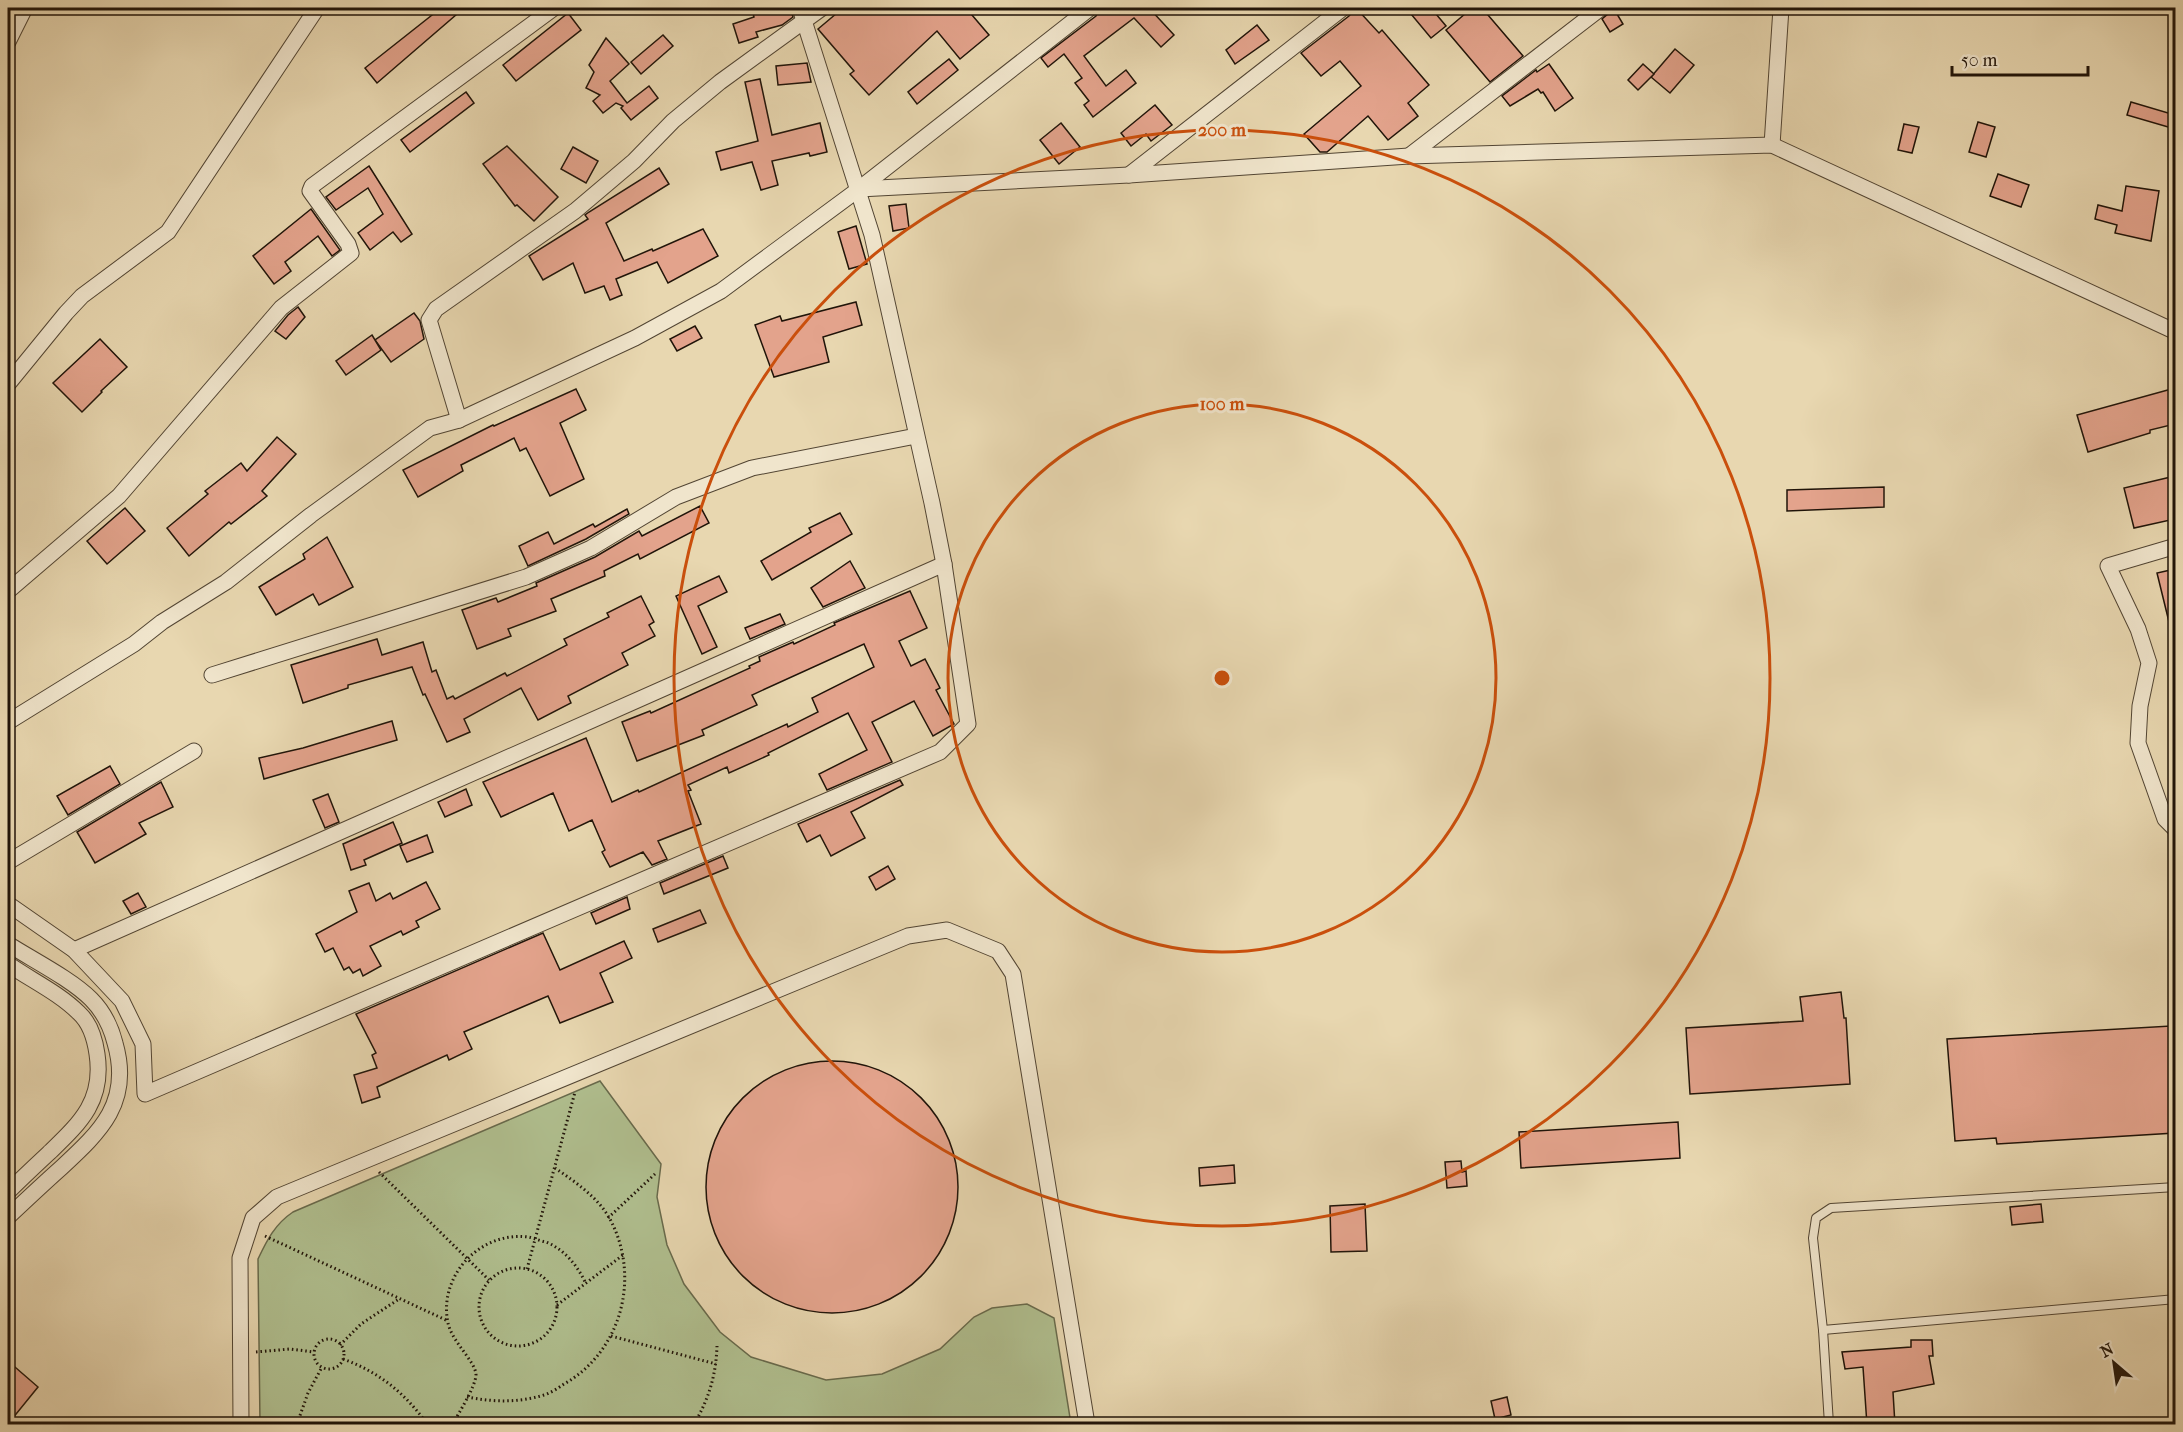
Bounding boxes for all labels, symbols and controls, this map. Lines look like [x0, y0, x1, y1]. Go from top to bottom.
scale bar [1952, 39, 2088, 77]
text: 50 m [1961, 50, 1998, 71]
text: 200 m [1198, 120, 1247, 141]
text: 100 m [1199, 394, 1246, 415]
centre of rings [1212, 668, 1232, 688]
north arrow [2084, 1333, 2144, 1393]
text: N [2097, 1339, 2118, 1362]

